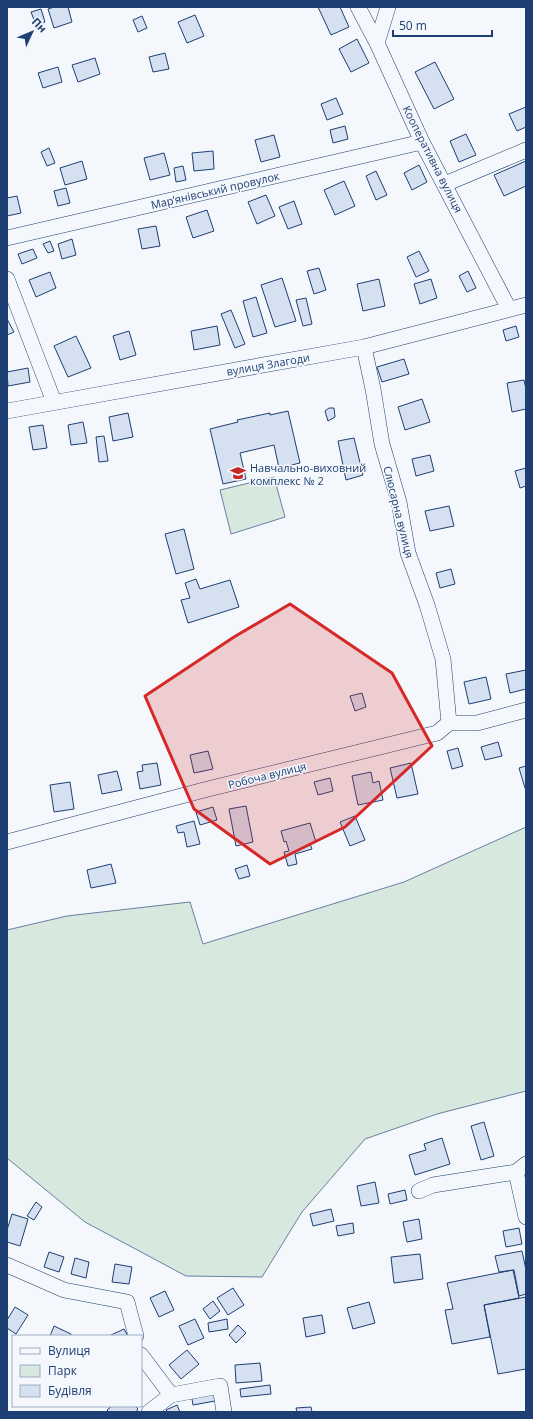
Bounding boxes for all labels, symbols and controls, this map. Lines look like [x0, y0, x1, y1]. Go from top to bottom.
north arrow [12, 12, 52, 52]
scale bar [393, 12, 492, 38]
text: Пн [29, 14, 50, 35]
text: 50 m [399, 17, 427, 34]
street label: Кооперативна вулиця [399, 103, 467, 215]
street label: Мар’янівський провулок [149, 168, 281, 212]
street label: вулиця Злагоди [225, 349, 311, 379]
place label: Навчально-виховний комплекс № 2 [250, 460, 366, 488]
school or university icon: Навчально-виховний комплекс № 2 [229, 464, 247, 482]
street label: Слюсарна вулиця [380, 464, 418, 560]
street label: Робоча вулиця [226, 758, 308, 792]
legend [12, 1335, 142, 1407]
text: Вулиця [48, 1342, 90, 1359]
text: Парк [48, 1362, 78, 1379]
text: Будівля [48, 1382, 92, 1399]

